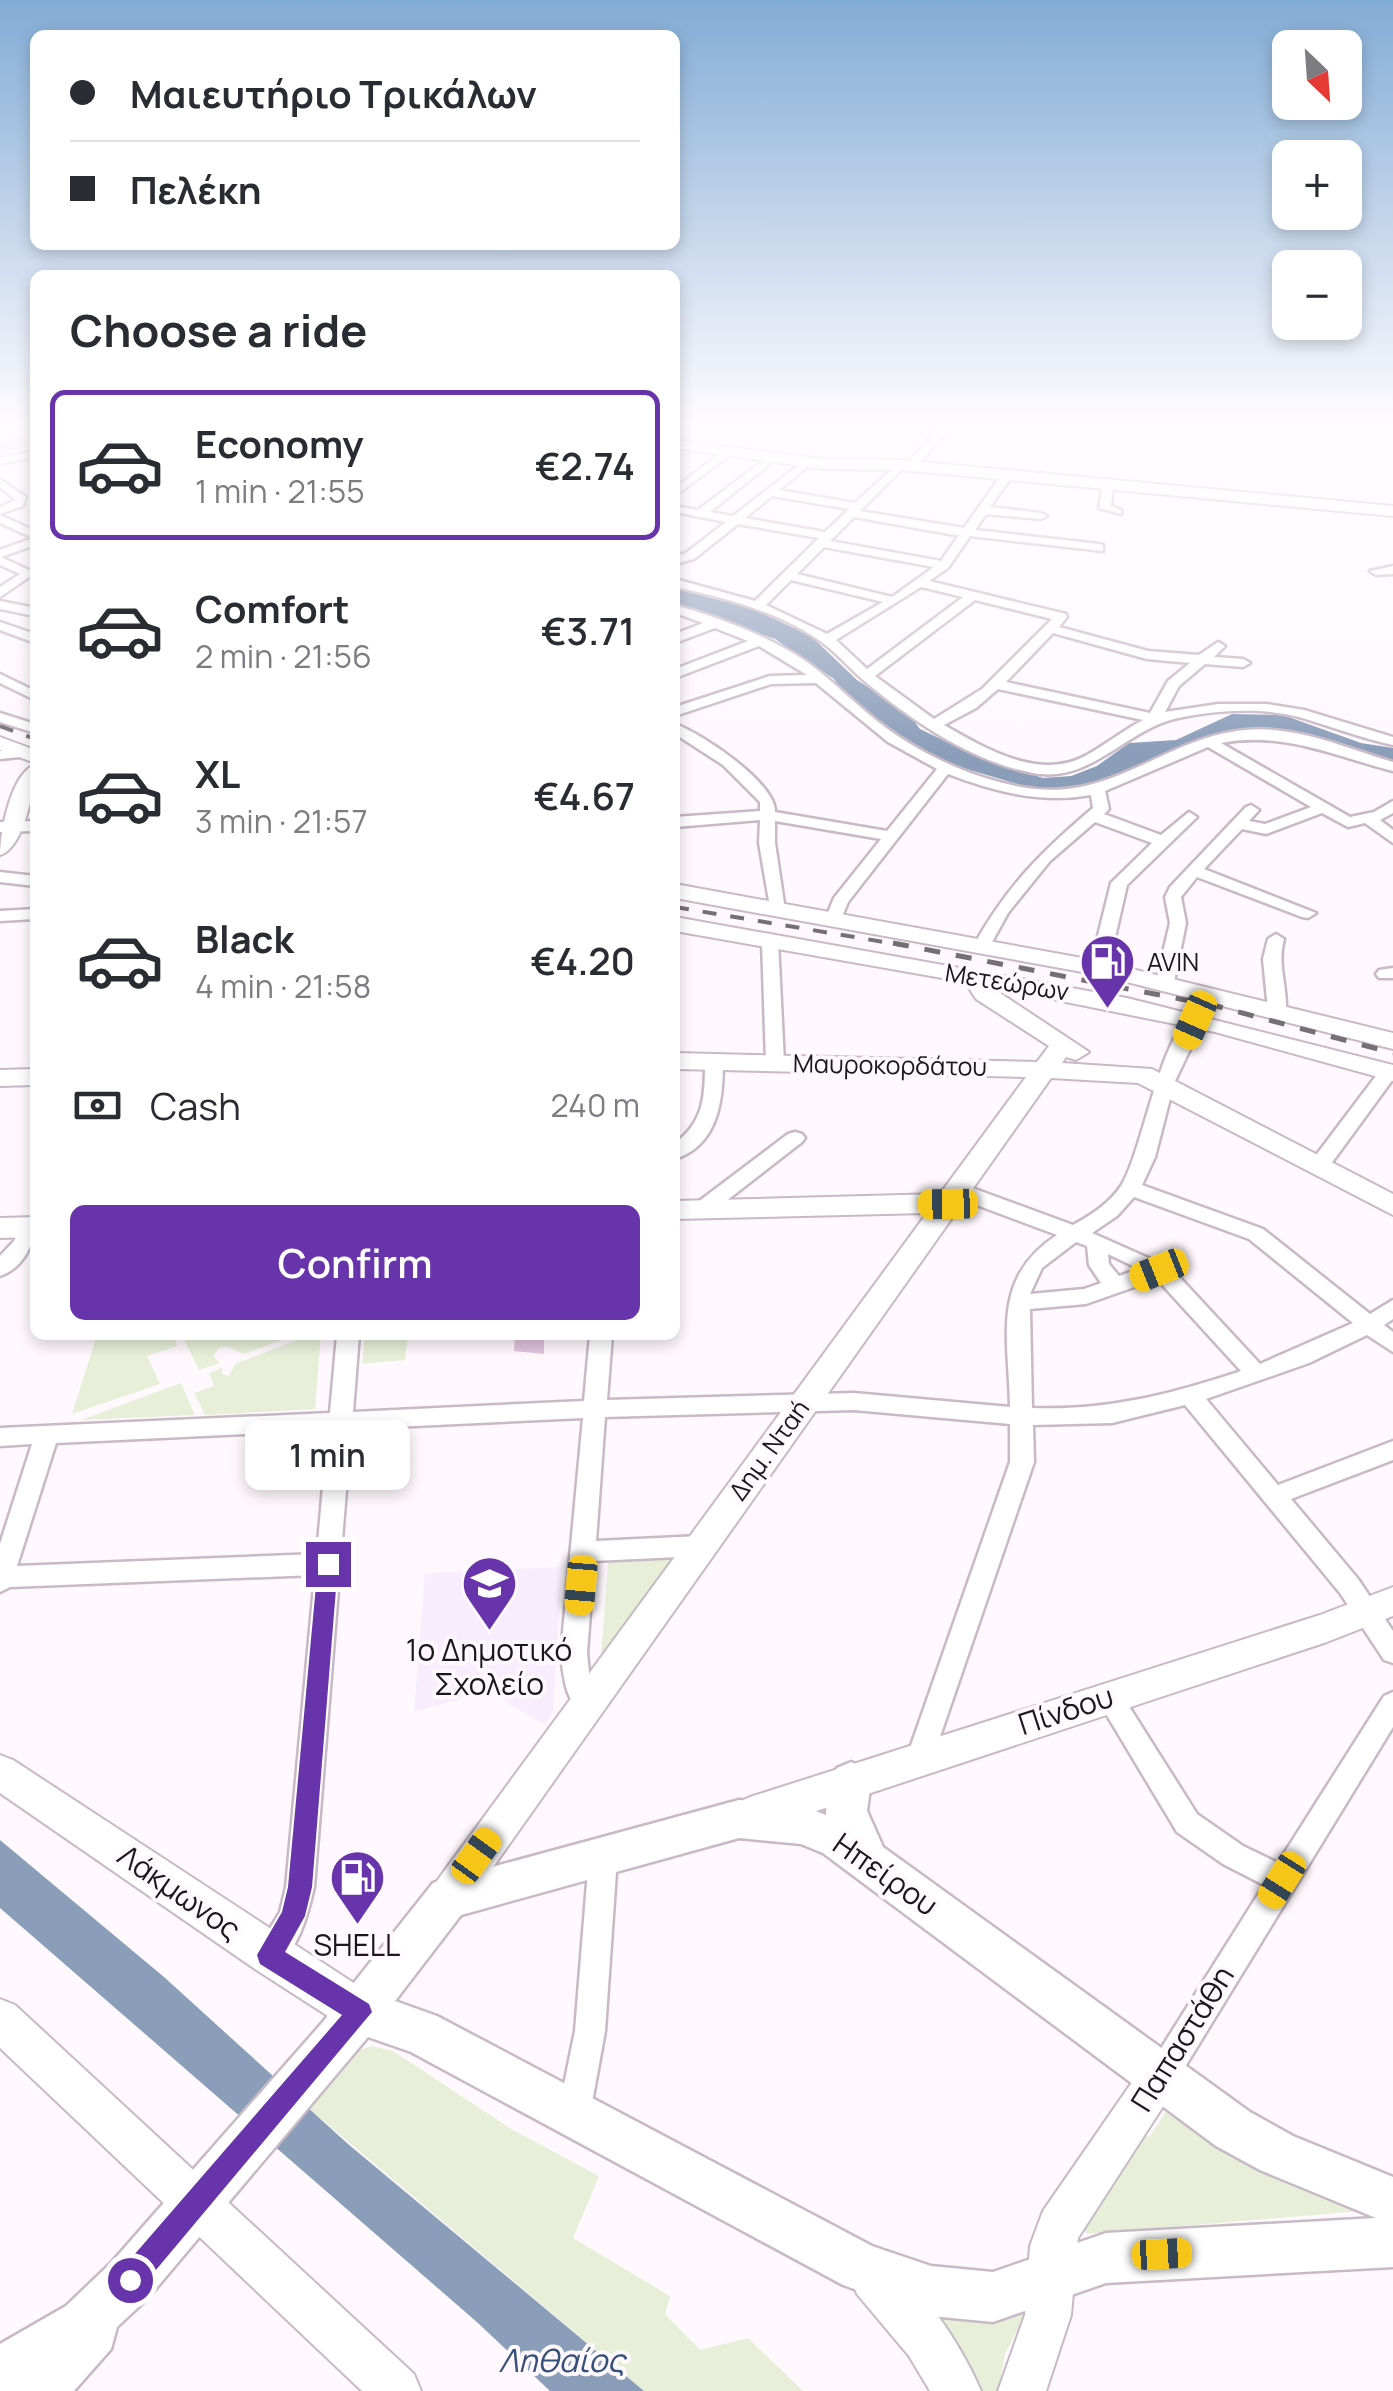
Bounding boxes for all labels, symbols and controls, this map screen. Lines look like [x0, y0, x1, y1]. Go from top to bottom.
north arrow [1272, 30, 1362, 120]
map controls [1272, 30, 1362, 340]
text: Μαιευτήριο Τρικάλων [130, 67, 537, 119]
button: + [1272, 140, 1362, 230]
text: Πελέκη [130, 163, 262, 215]
button: − [1272, 250, 1362, 340]
text: Choose a ride [70, 299, 367, 361]
text: Economy [195, 417, 364, 469]
icon: car [75, 420, 165, 510]
text: €2.74 [535, 439, 635, 491]
text: 1 min · 21:55 [195, 469, 365, 513]
text: Comfort [195, 582, 349, 634]
icon: car [75, 585, 165, 675]
text: €3.71 [541, 604, 635, 656]
text: 2 min · 21:56 [195, 634, 372, 678]
text: XL [195, 747, 240, 799]
icon: car [75, 750, 165, 840]
text: €4.67 [534, 769, 635, 821]
text: 3 min · 21:57 [195, 799, 368, 843]
text: Black [195, 912, 294, 964]
icon: car [75, 915, 165, 1005]
fuel station icon: AVIN [1078, 932, 1138, 1011]
text: €4.20 [531, 934, 635, 986]
place label: AVIN [1147, 944, 1199, 979]
street label: Μετεώρων [943, 954, 1072, 1009]
text: 4 min · 21:58 [195, 964, 371, 1008]
car [1169, 986, 1221, 1054]
street label: Μαυροκορδάτου [793, 1045, 987, 1084]
icon: cash [70, 1078, 125, 1133]
text: Cash [150, 1079, 241, 1131]
text: 240 m [550, 1083, 640, 1127]
car [918, 1188, 978, 1220]
button: Confirm [70, 1205, 640, 1320]
car [1126, 1245, 1192, 1295]
street label: Δημ. Νταή [720, 1392, 817, 1507]
callout: 1 min [245, 1419, 410, 1489]
text: 1 min [289, 1433, 366, 1477]
route end [306, 1542, 351, 1587]
school or university icon: 1ο Δημοτικό Σχολείο [459, 1553, 519, 1632]
car [563, 1554, 599, 1616]
place label: 1ο Δημοτικό Σχολείο [406, 1629, 572, 1704]
street label: Πίνδου [1013, 1675, 1118, 1744]
car [446, 1823, 506, 1889]
street label: Ηπείρου [825, 1823, 946, 1925]
street label: Λάκμωνος [110, 1835, 249, 1949]
car [1253, 1847, 1311, 1913]
fuel station icon: SHELL [327, 1848, 387, 1927]
place label: SHELL [314, 1924, 400, 1965]
street label: Παπαστάθη [1121, 1958, 1243, 2119]
car [1131, 2237, 1193, 2271]
route start [108, 2258, 153, 2303]
water label: Ληθαίος [499, 2338, 627, 2382]

